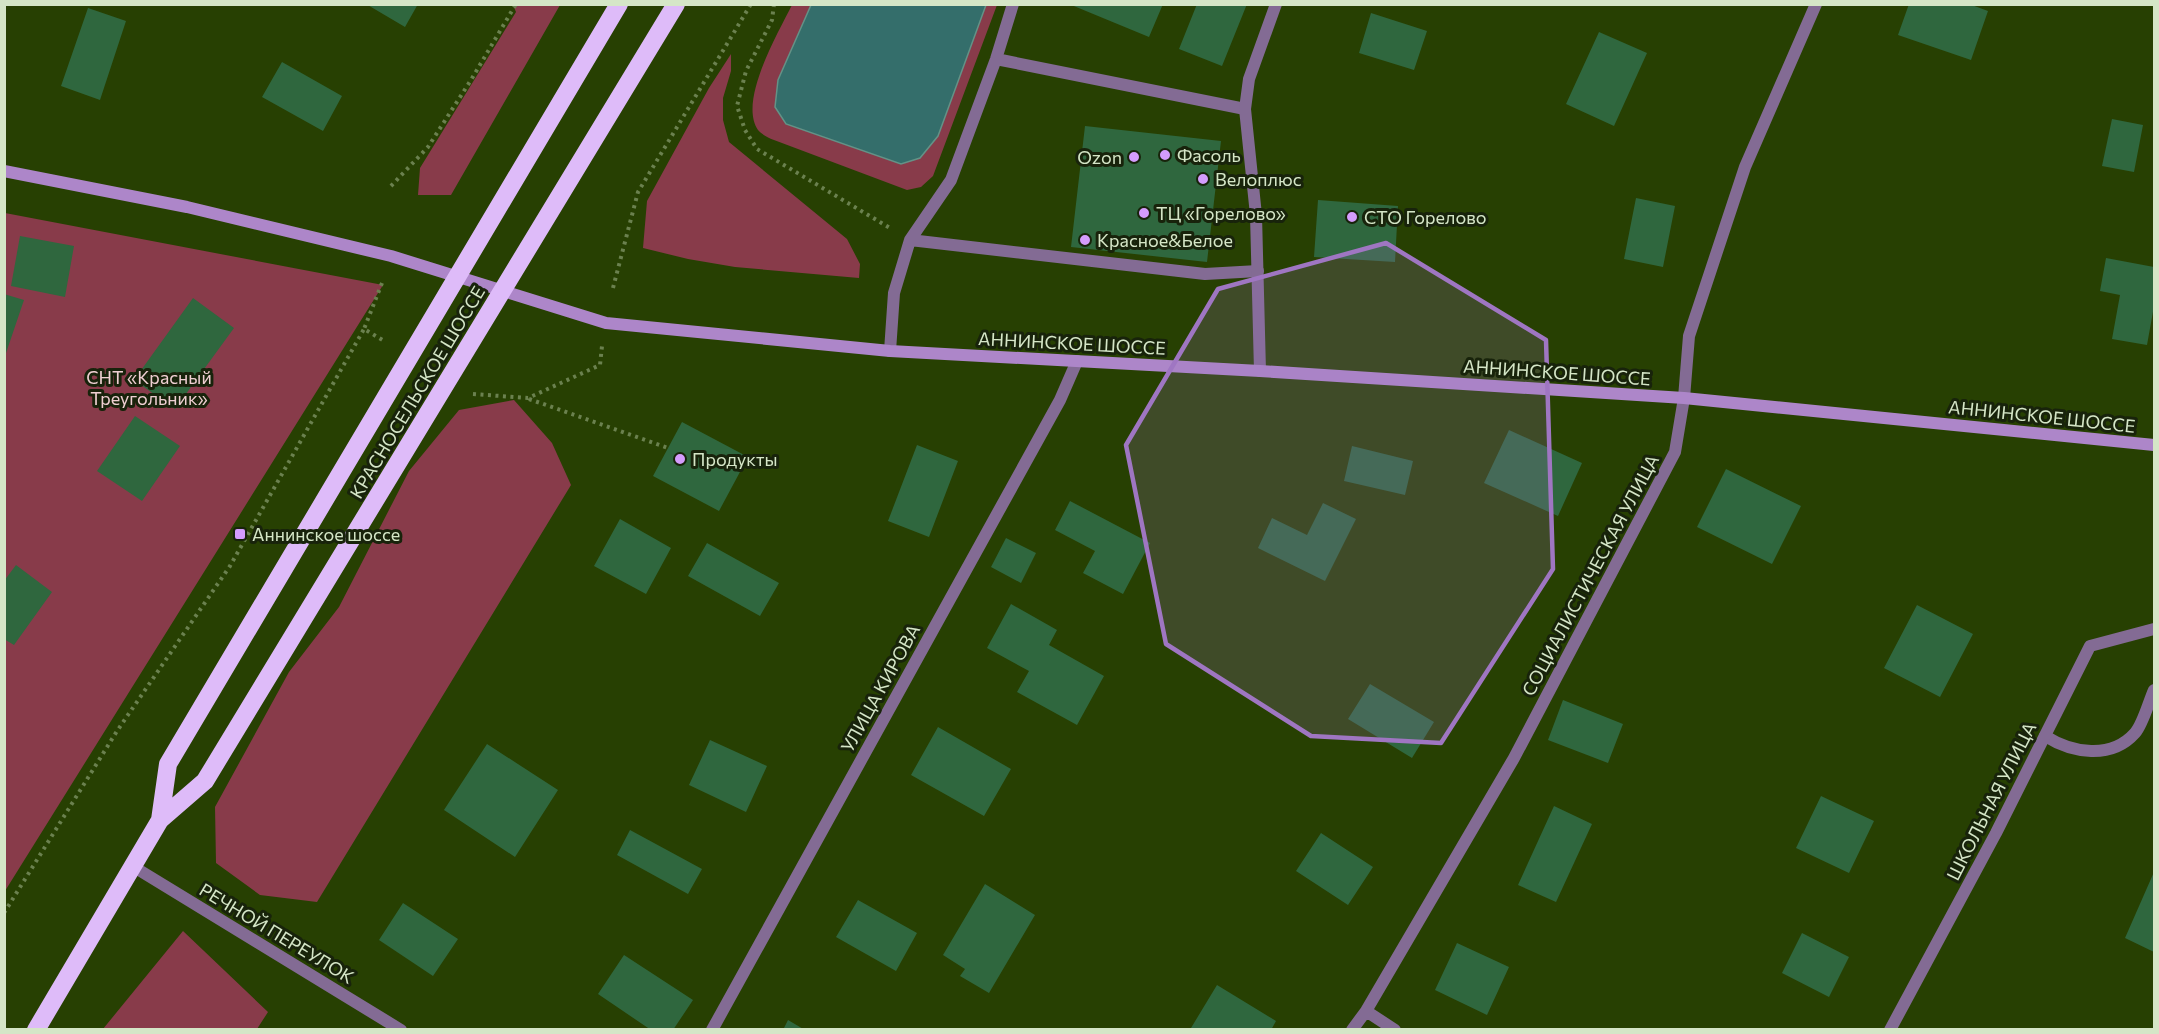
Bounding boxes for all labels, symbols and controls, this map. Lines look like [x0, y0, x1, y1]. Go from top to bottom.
place label: Фасоль [1177, 144, 1241, 166]
place label: Ozon [1077, 146, 1122, 168]
marker: Фасоль [1158, 148, 1172, 162]
marker: Ozon [1127, 150, 1141, 164]
place label: Велоплюс [1215, 168, 1302, 190]
marker: Велоплюс [1196, 172, 1210, 186]
place label: ТЦ «Горелово» [1156, 202, 1286, 224]
marker: ТЦ «Горелово» [1137, 206, 1151, 220]
place label: СТО Горелово [1364, 206, 1486, 228]
marker: СТО Горелово [1345, 210, 1359, 224]
place label: Красное&Белое [1097, 229, 1233, 251]
marker: Красное&Белое [1078, 233, 1092, 247]
street label: КРАСНОСЕЛЬСКОЕ ШОССЕ [345, 282, 489, 502]
street label: АННИНСКОЕ ШОССЕ [978, 327, 1166, 359]
street label: АННИНСКОЕ ШОССЕ [1462, 354, 1652, 390]
park label: СНТ «Красный Треугольник» [86, 366, 212, 409]
street label: АННИНСКОЕ ШОССЕ [1947, 395, 2137, 437]
place label: Продукты [692, 448, 777, 470]
street label: СОЦИАЛИСТИЧЕСКАЯ УЛИЦА [1517, 451, 1663, 699]
marker: Продукты [673, 452, 687, 466]
place label: Аннинское шоссе [252, 523, 400, 545]
marker: Аннинское шоссе [233, 527, 247, 541]
street label: УЛИЦА КИРОВА [836, 620, 924, 756]
street label: ШКОЛЬНАЯ УЛИЦА [1942, 718, 2040, 884]
street label: РЕЧНОЙ ПЕРЕУЛОК [196, 878, 358, 988]

